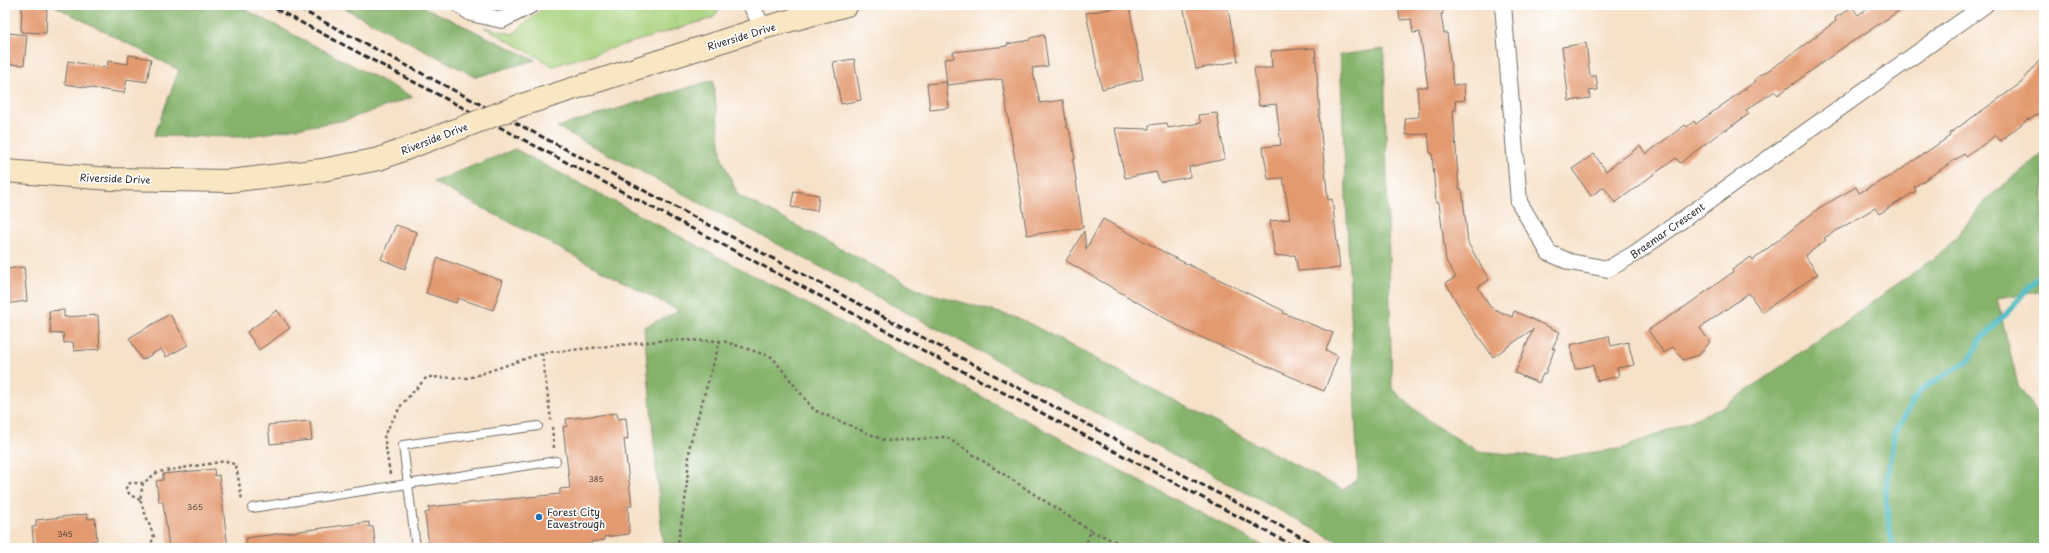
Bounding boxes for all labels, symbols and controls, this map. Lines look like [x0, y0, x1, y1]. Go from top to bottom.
street label: Riverside Drive [705, 18, 777, 54]
street label: Riverside Drive [398, 118, 470, 158]
street label: Riverside Drive [79, 169, 151, 187]
street label: Braemar Crescent [1627, 199, 1707, 261]
house number: 385 [588, 473, 604, 485]
house number: 365 [187, 501, 203, 513]
place label: Forest City Eavestrough [547, 504, 605, 531]
marker: Forest City Eavestrough [534, 512, 544, 522]
house number: 345 [57, 528, 73, 540]

